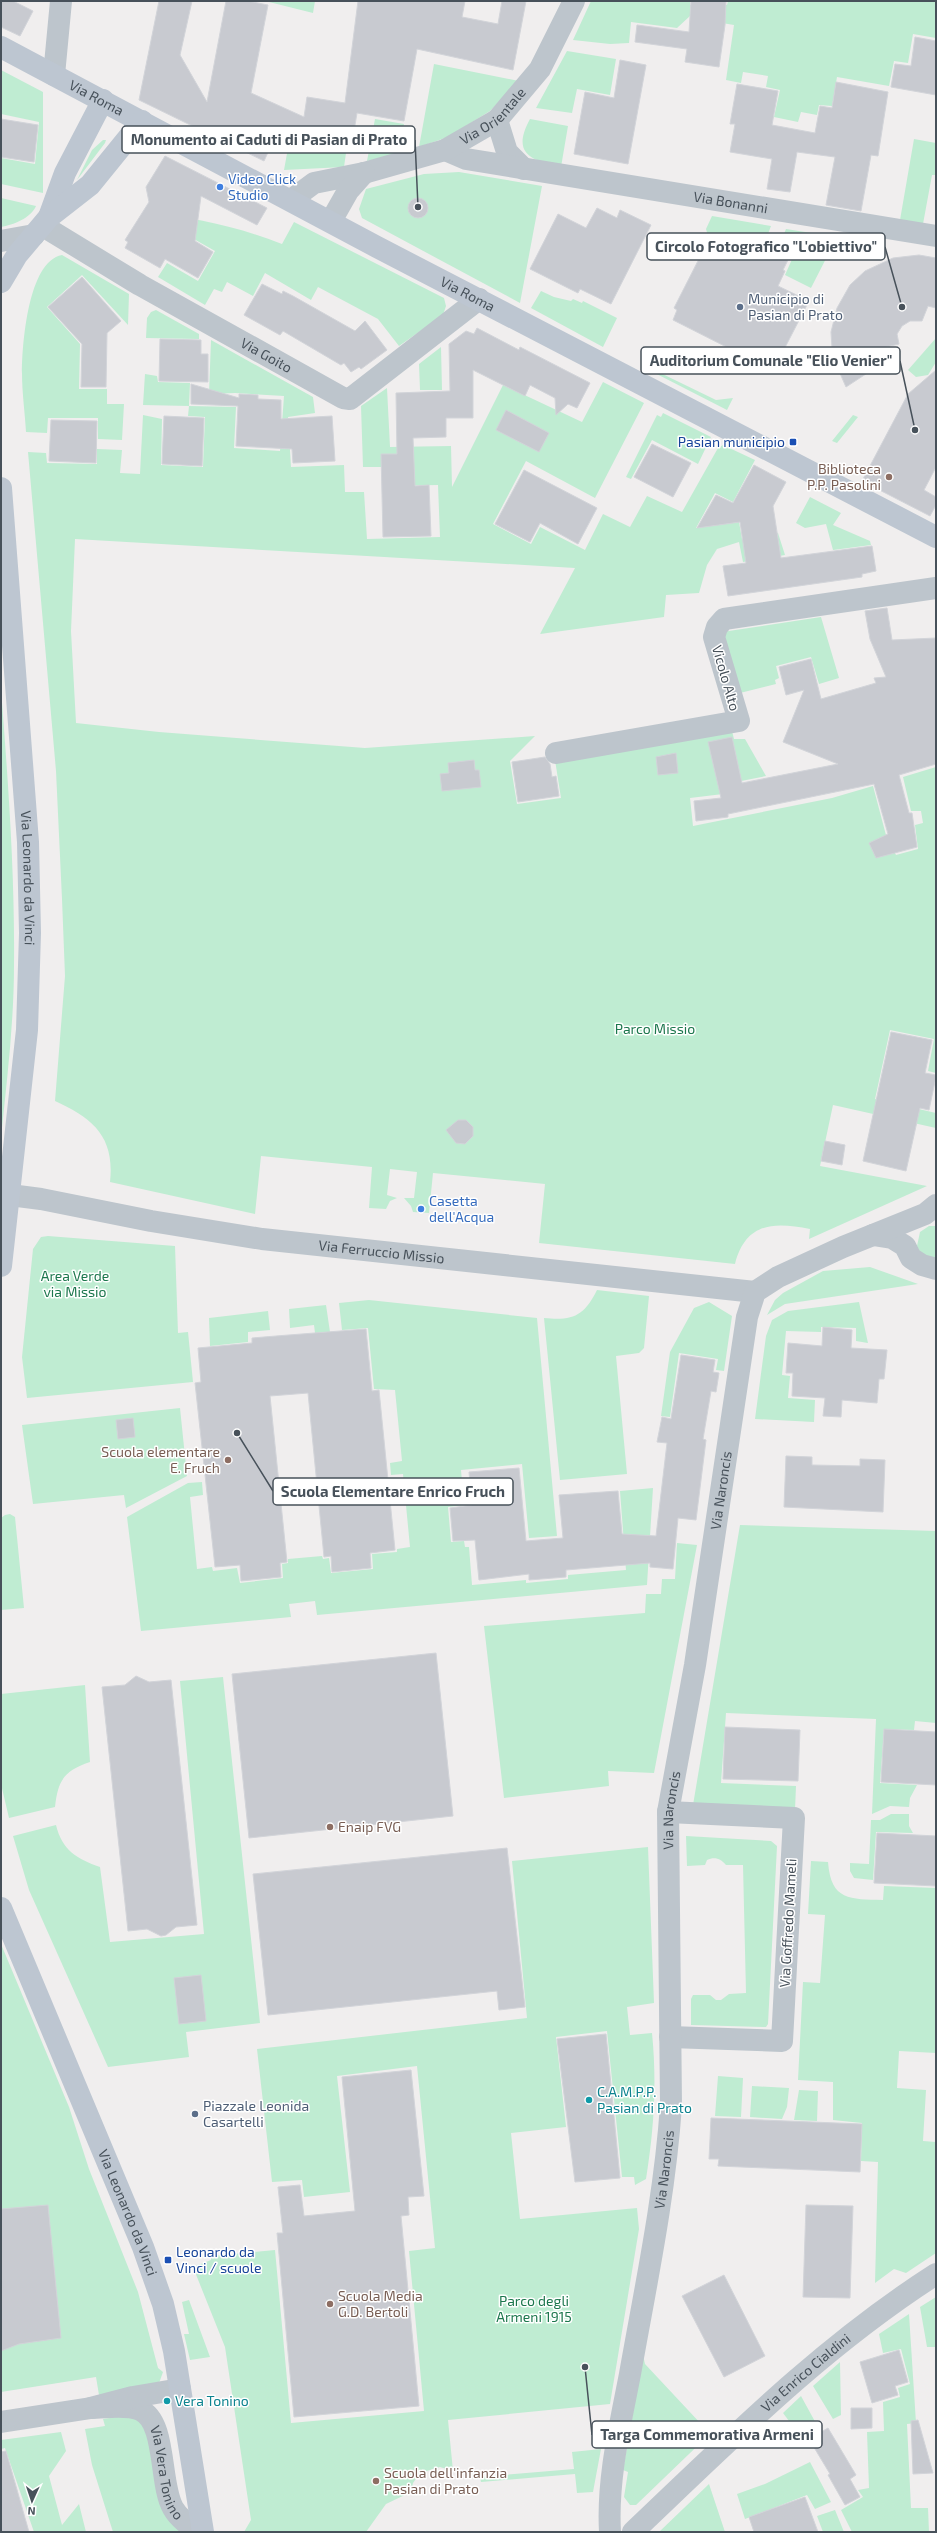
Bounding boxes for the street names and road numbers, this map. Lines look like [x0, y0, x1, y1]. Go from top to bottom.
street label: Via Roma [66, 76, 127, 119]
street label: Via Orientale [456, 84, 529, 148]
street label: Via Bonanni [692, 187, 769, 216]
street label: Via Roma [438, 272, 498, 315]
street label: Via Goito [238, 334, 295, 376]
street label: Vicolo Alto [709, 643, 744, 713]
street label: Via Leonardo da Vinci [18, 810, 39, 946]
street label: Via Ferruccio Missio [318, 1236, 445, 1267]
street label: Via Naroncis [706, 1450, 735, 1531]
street label: Via Naroncis [659, 1769, 683, 1850]
street label: Via Goffredo Mameli [776, 1858, 799, 1988]
street label: Via Naroncis [650, 2129, 677, 2210]
street label: Via Leonardo da Vinci [95, 2147, 161, 2278]
street label: Via Enrico Cialdini [757, 2330, 854, 2415]
street label: Via Vera Tonino [147, 2423, 187, 2523]

